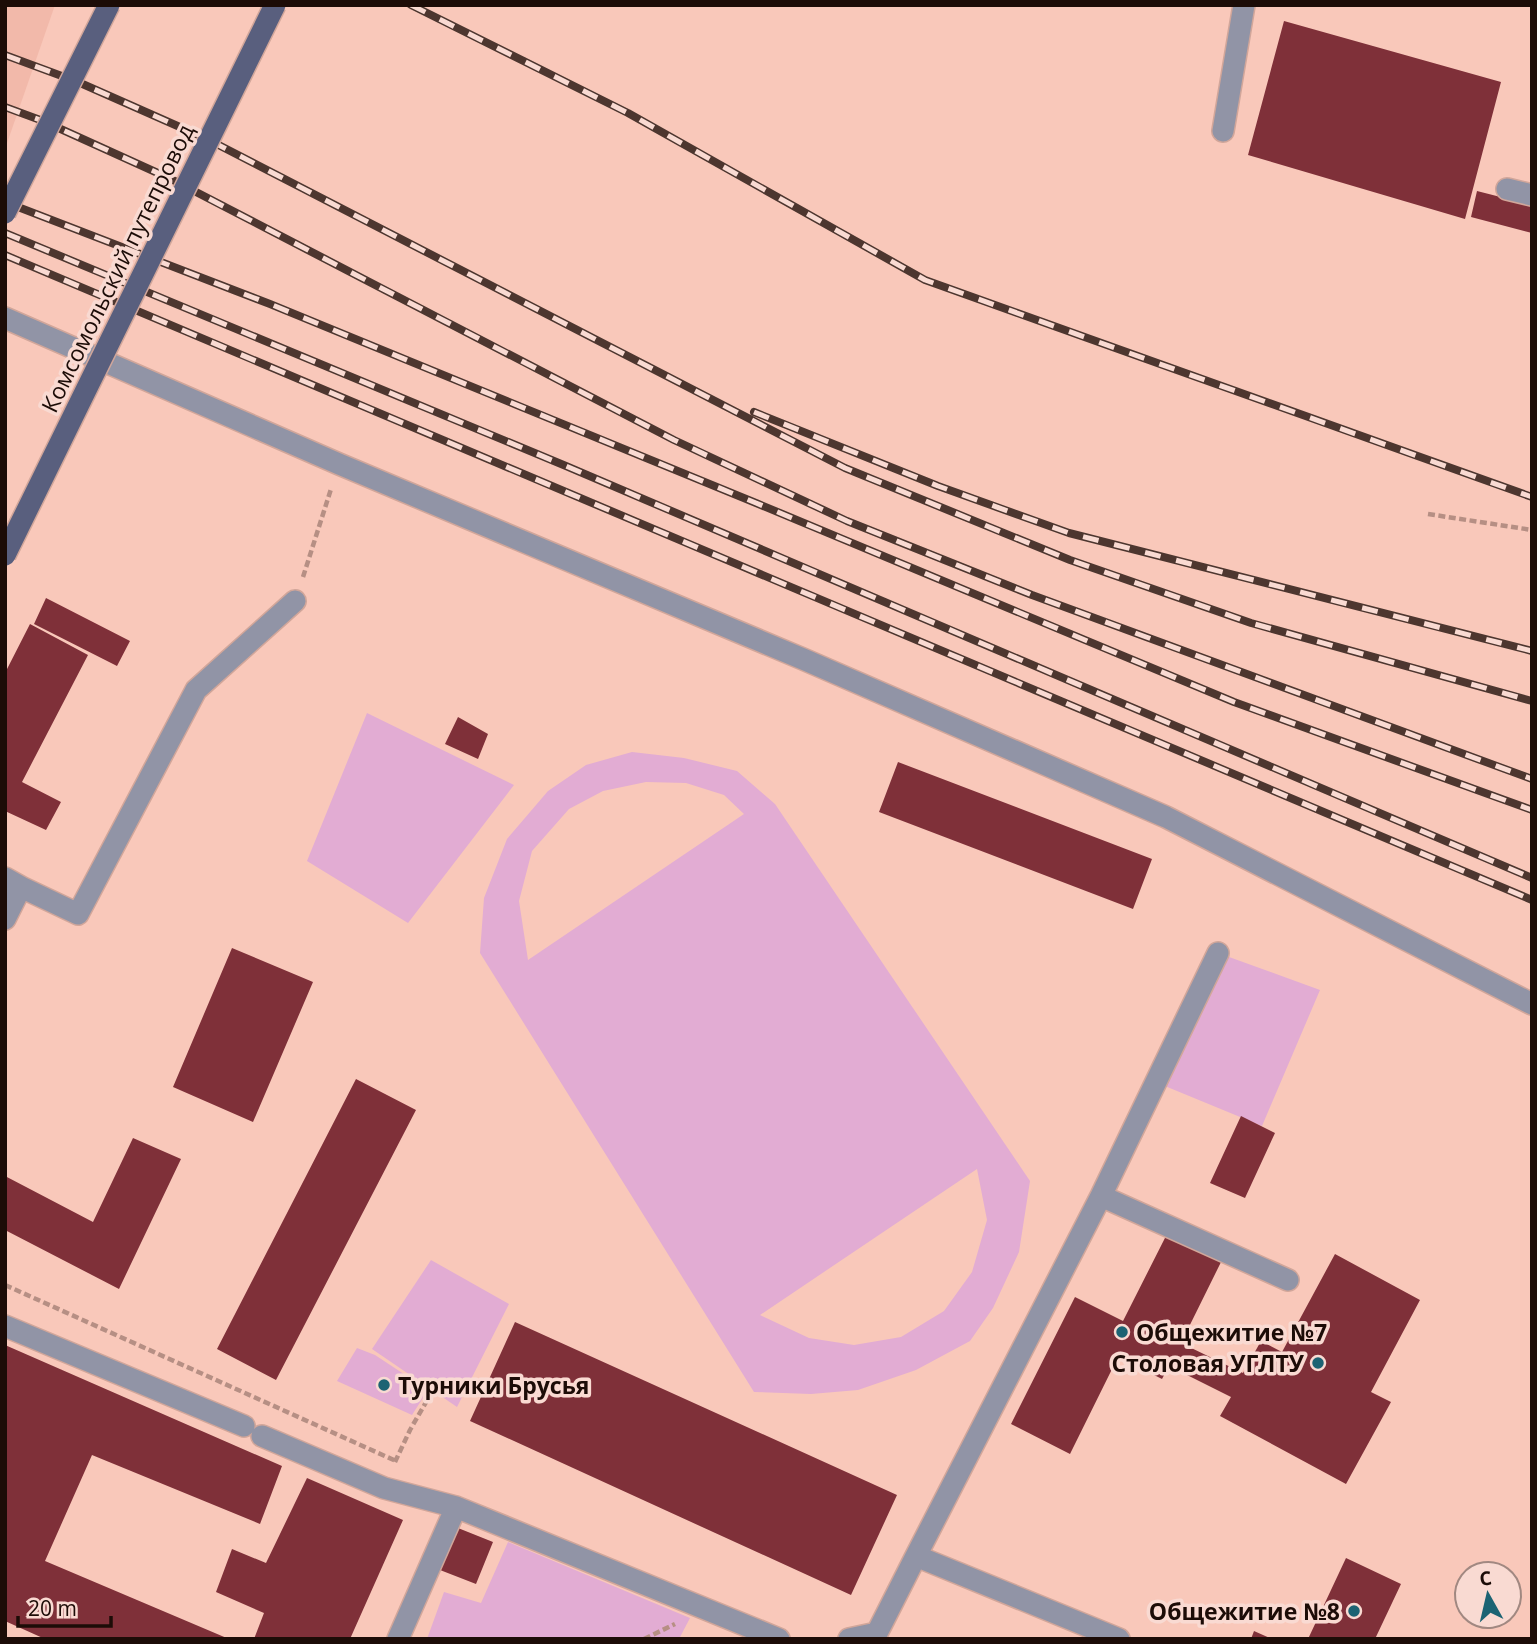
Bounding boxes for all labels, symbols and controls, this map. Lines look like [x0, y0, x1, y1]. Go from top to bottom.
street label: Комсомольский путепровод [33, 118, 201, 418]
place label: Общежитие №7 [1136, 1316, 1327, 1348]
marker: Общежитие №7 [1114, 1324, 1130, 1340]
place label: Столовая УГЛТУ [1111, 1347, 1305, 1379]
marker: Столовая УГЛТУ [1310, 1355, 1326, 1371]
place label: Турники Брусья [398, 1369, 589, 1401]
marker: Турники Брусья [376, 1377, 392, 1393]
north arrow [1453, 1560, 1523, 1630]
text: С [1478, 1564, 1493, 1592]
scale bar [18, 1584, 110, 1628]
text: 20 m [28, 1594, 77, 1622]
place label: Общежитие №8 [1149, 1595, 1340, 1627]
marker: Общежитие №8 [1346, 1603, 1362, 1619]

